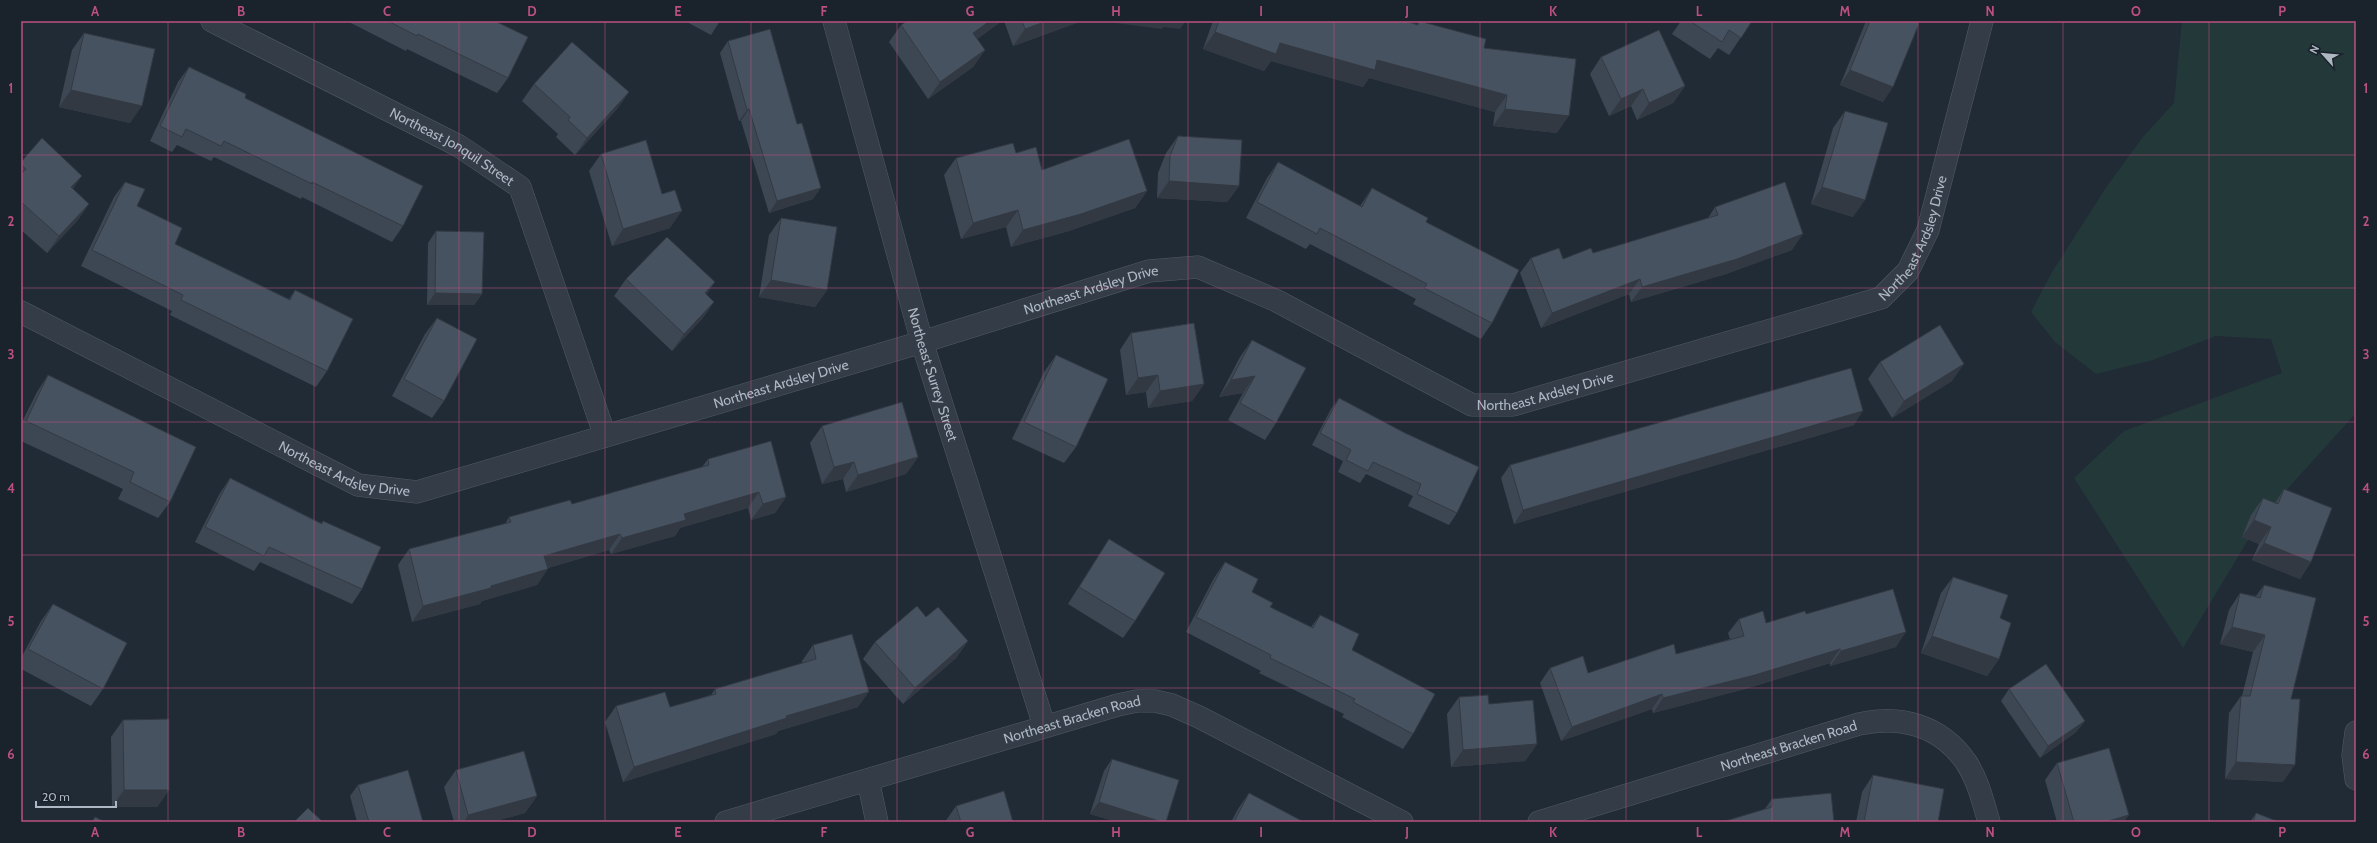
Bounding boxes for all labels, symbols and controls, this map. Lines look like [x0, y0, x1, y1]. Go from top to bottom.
text: A [91, 3, 100, 19]
text: B [237, 3, 245, 19]
text: C [383, 3, 391, 19]
text: D [527, 3, 537, 19]
text: E [674, 3, 682, 19]
text: F [821, 3, 828, 19]
text: G [966, 3, 975, 19]
text: H [1111, 3, 1121, 19]
text: I [1259, 3, 1263, 19]
text: J [1404, 3, 1409, 19]
text: K [1549, 3, 1558, 19]
text: L [1696, 3, 1703, 19]
text: M [1840, 3, 1851, 19]
text: N [1985, 3, 1995, 19]
text: O [2131, 3, 2141, 19]
text: P [2278, 3, 2286, 19]
north arrow [2303, 34, 2343, 74]
text: N [2306, 43, 2322, 56]
text: 1 [9, 80, 13, 96]
text: 1 [2364, 80, 2368, 96]
street label: Northeast Jonquil Street [387, 103, 518, 190]
street label: Northeast Ardsley Drive [1874, 174, 1951, 305]
text: 2 [8, 213, 15, 229]
text: 2 [2363, 213, 2370, 229]
street label: Northeast Ardsley Drive [1021, 261, 1159, 319]
street label: Northeast Surrey Street [904, 305, 962, 444]
text: 3 [7, 346, 15, 362]
text: 3 [2362, 346, 2370, 362]
street label: Northeast Ardsley Drive [711, 355, 851, 412]
street label: Northeast Ardsley Drive [1477, 367, 1615, 414]
street label: Northeast Ardsley Drive [276, 437, 411, 500]
text: 4 [7, 480, 15, 496]
text: 4 [2362, 480, 2370, 496]
text: 5 [8, 613, 15, 629]
text: 5 [2363, 613, 2370, 629]
street label: Northeast Bracken Road [1001, 691, 1142, 748]
street label: Northeast Bracken Road [1718, 716, 1859, 775]
text: 6 [7, 746, 15, 762]
text: 6 [2362, 746, 2370, 762]
scale bar [36, 783, 116, 809]
text: 20 m [42, 789, 70, 804]
text: A [91, 824, 100, 840]
text: B [237, 824, 245, 840]
text: C [383, 824, 391, 840]
text: D [527, 824, 537, 840]
text: E [674, 824, 682, 840]
text: F [821, 824, 828, 840]
text: G [966, 824, 975, 840]
text: H [1111, 824, 1121, 840]
text: I [1259, 824, 1263, 840]
text: J [1404, 824, 1409, 840]
text: K [1549, 824, 1558, 840]
text: L [1696, 824, 1703, 840]
text: M [1840, 824, 1851, 840]
text: N [1985, 824, 1995, 840]
text: O [2131, 824, 2141, 840]
text: P [2278, 824, 2286, 840]

